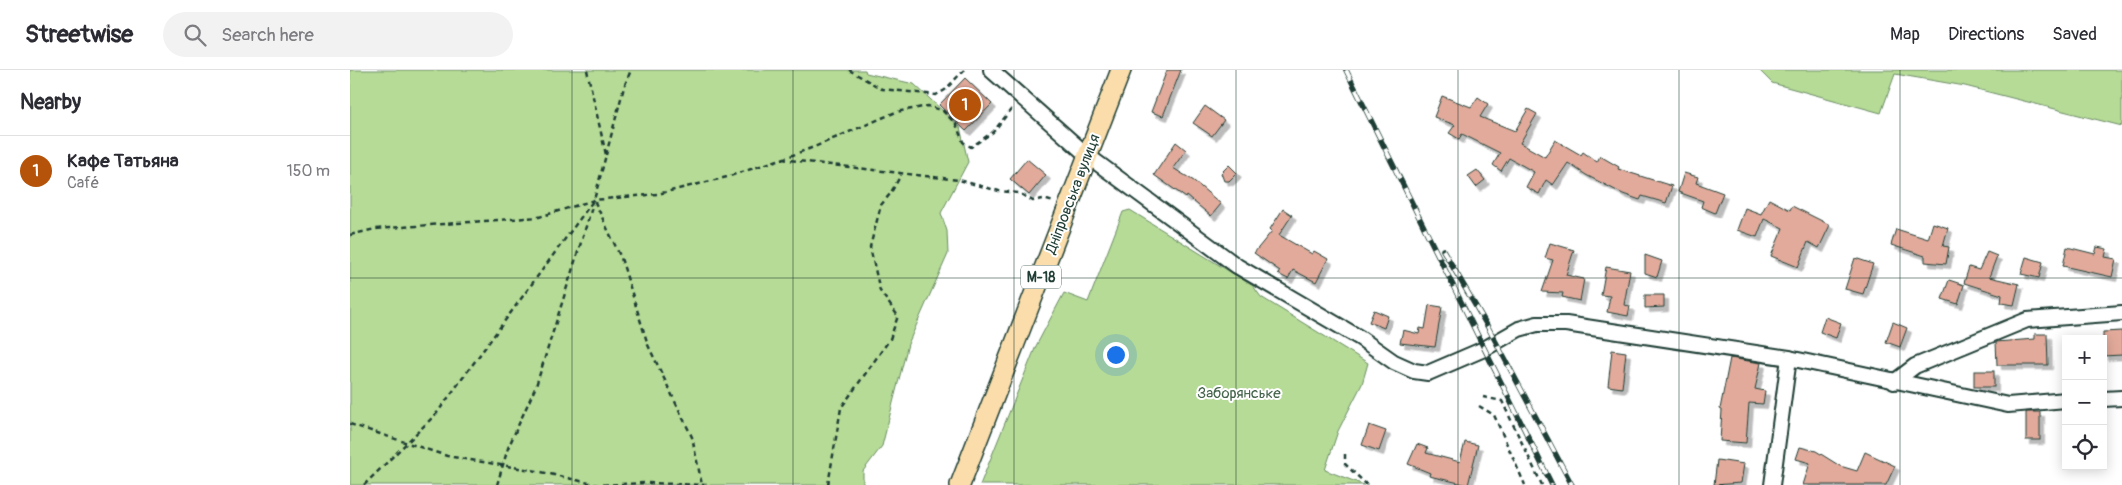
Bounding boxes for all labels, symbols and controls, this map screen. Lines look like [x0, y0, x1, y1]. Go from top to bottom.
search box [163, 12, 513, 57]
text: Streetwise [25, 20, 133, 49]
icon: search [181, 21, 209, 49]
text: Search here [221, 23, 314, 47]
text: Map [1890, 23, 1920, 46]
text: Directions [1948, 23, 2024, 46]
text: Saved [2052, 23, 2097, 46]
pin: 1 [949, 86, 981, 124]
text: Nearby [20, 89, 81, 116]
street label: Дніпровська вулиця [1041, 131, 1105, 257]
text: Кафе Татьяна [67, 149, 179, 173]
text: 1 [33, 161, 39, 181]
text: 150 m [286, 161, 330, 181]
text: Café [67, 173, 99, 193]
road number: М-18 [1021, 266, 1061, 288]
map controls [2062, 335, 2107, 470]
button: + [2062, 335, 2107, 380]
your location [1103, 342, 1129, 368]
button: − [2062, 380, 2107, 425]
park label: Заборянське [1197, 384, 1281, 403]
button: locate [2062, 425, 2107, 470]

